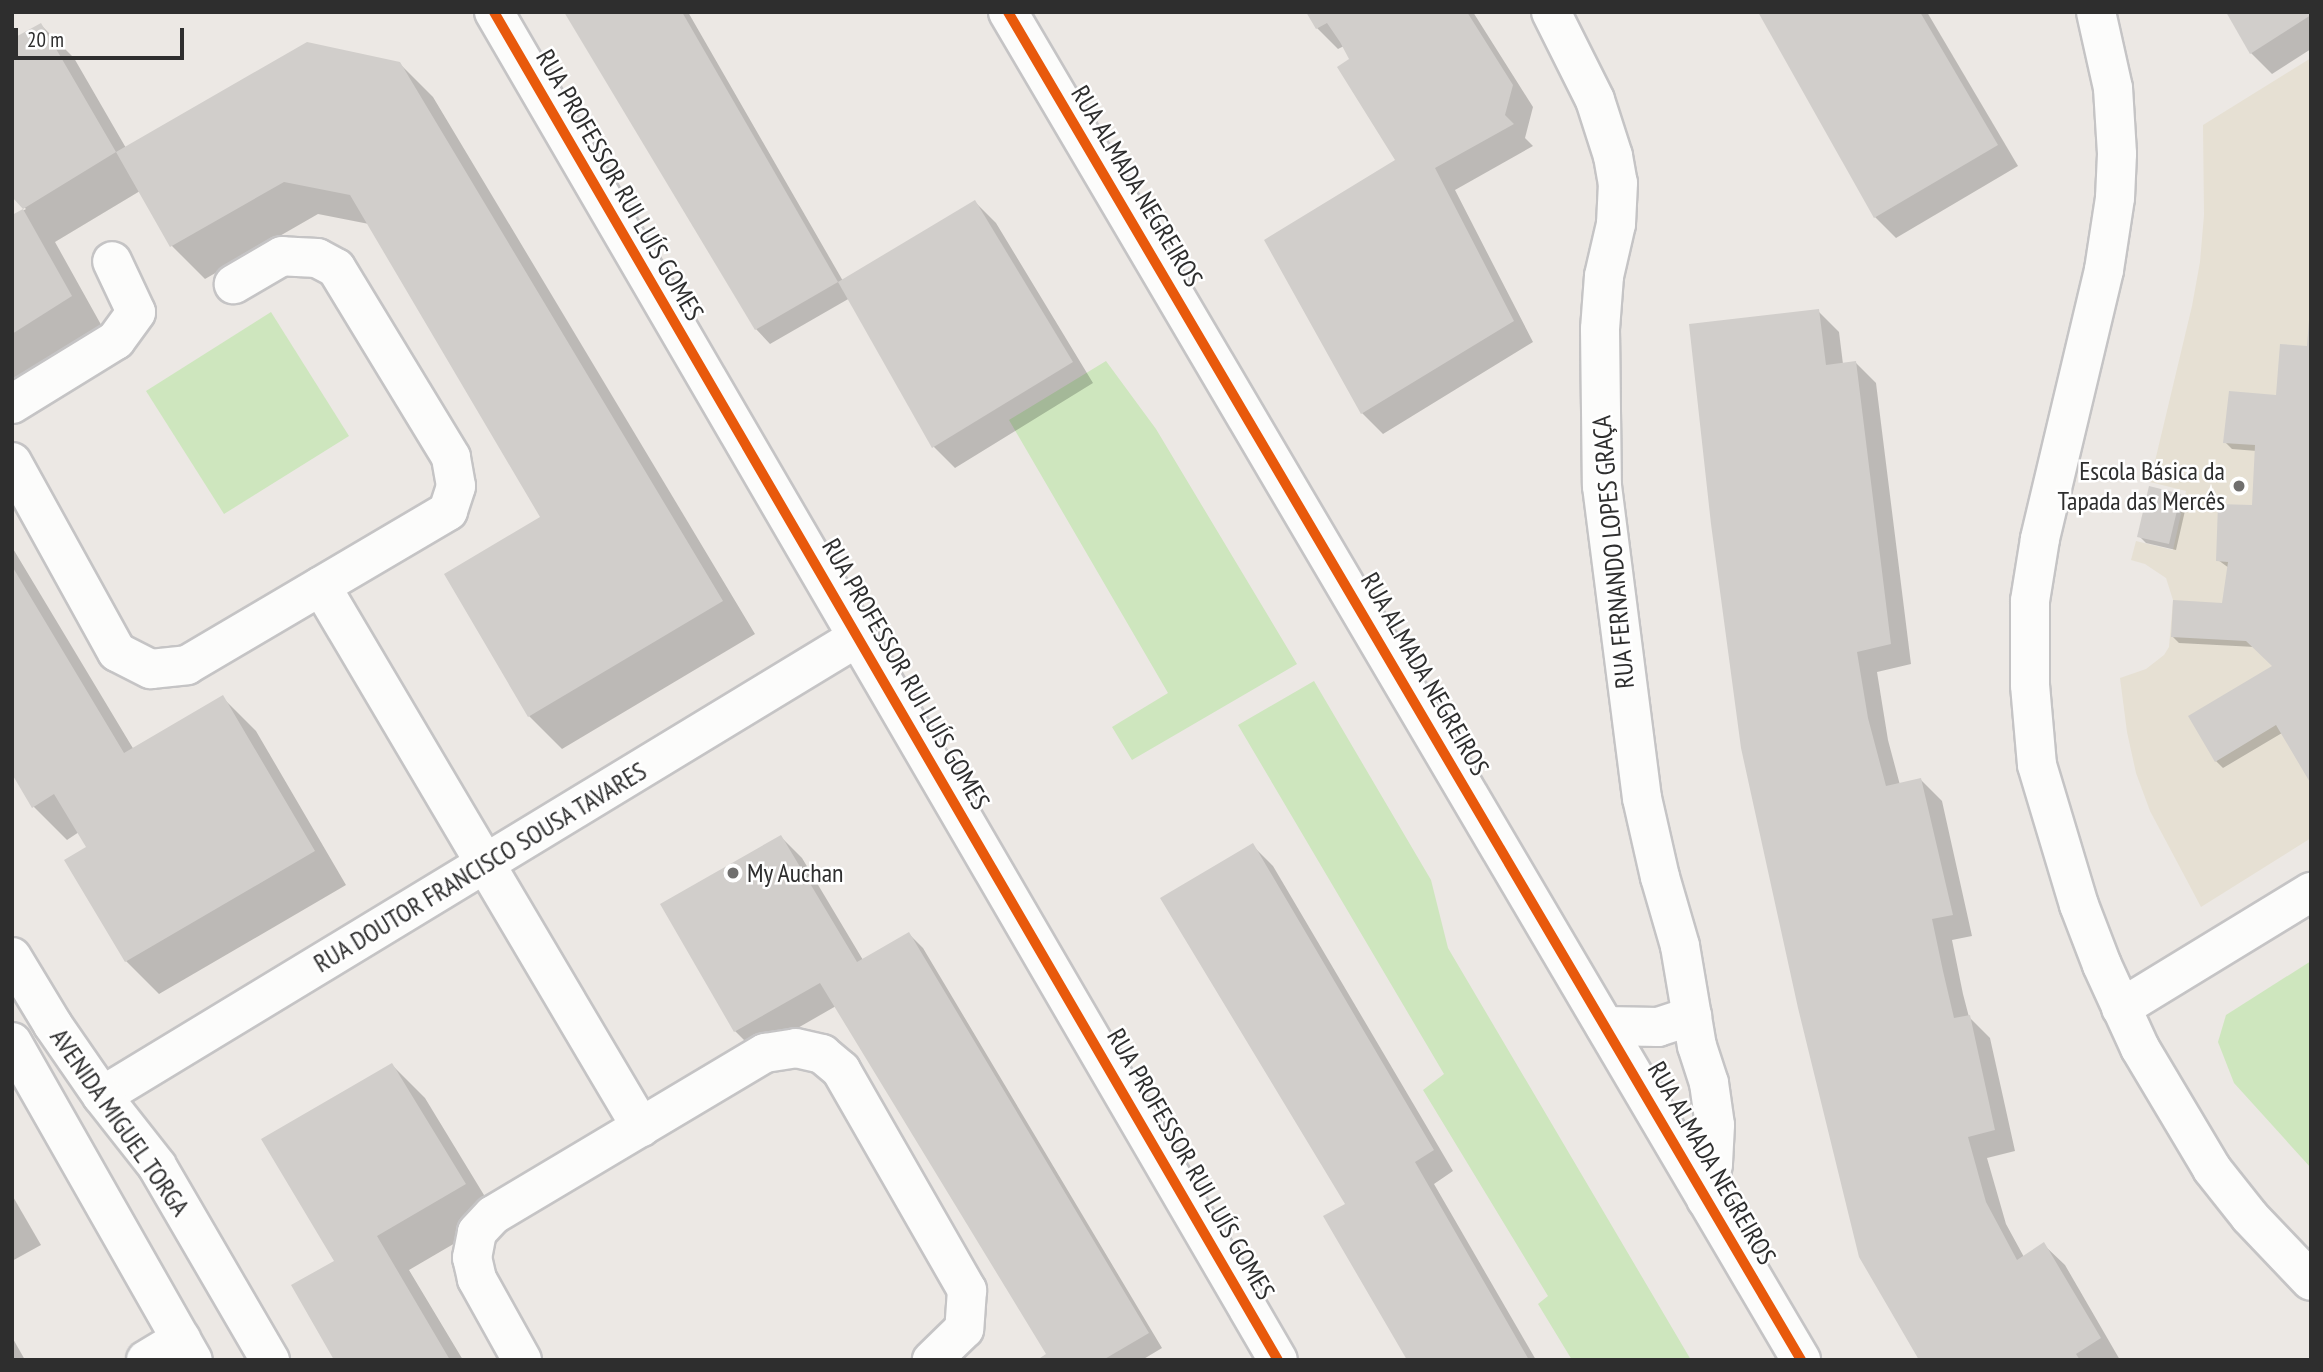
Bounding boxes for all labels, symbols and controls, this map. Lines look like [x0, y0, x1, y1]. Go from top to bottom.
scale bar [18, 14, 187, 58]
text: 20 m [27, 26, 64, 53]
street label: RUA PROFESSOR RUI LUÍS GOMES [529, 44, 711, 326]
street label: RUA ALMADA NEGREIROS [1064, 79, 1210, 293]
street label: RUA FERNANDO LOPES GRAÇA [1585, 414, 1641, 690]
place label: Escola Básica da Tapada das Mercês [2058, 455, 2225, 516]
marker: Escola Básica da Tapada das Mercês [2231, 478, 2247, 494]
street label: RUA PROFESSOR RUI LUÍS GOMES [815, 533, 997, 815]
street label: RUA ALMADA NEGREIROS [1354, 566, 1496, 782]
street label: RUA DOUTOR FRANCISCO SOUSA TAVARES [307, 755, 653, 979]
place label: My Auchan [747, 857, 845, 889]
marker: My Auchan [725, 865, 741, 881]
street label: AVENIDA MIGUEL TORGA [43, 1021, 197, 1223]
street label: RUA PROFESSOR RUI LUÍS GOMES [1100, 1023, 1282, 1305]
street label: RUA ALMADA NEGREIROS [1641, 1055, 1783, 1271]

